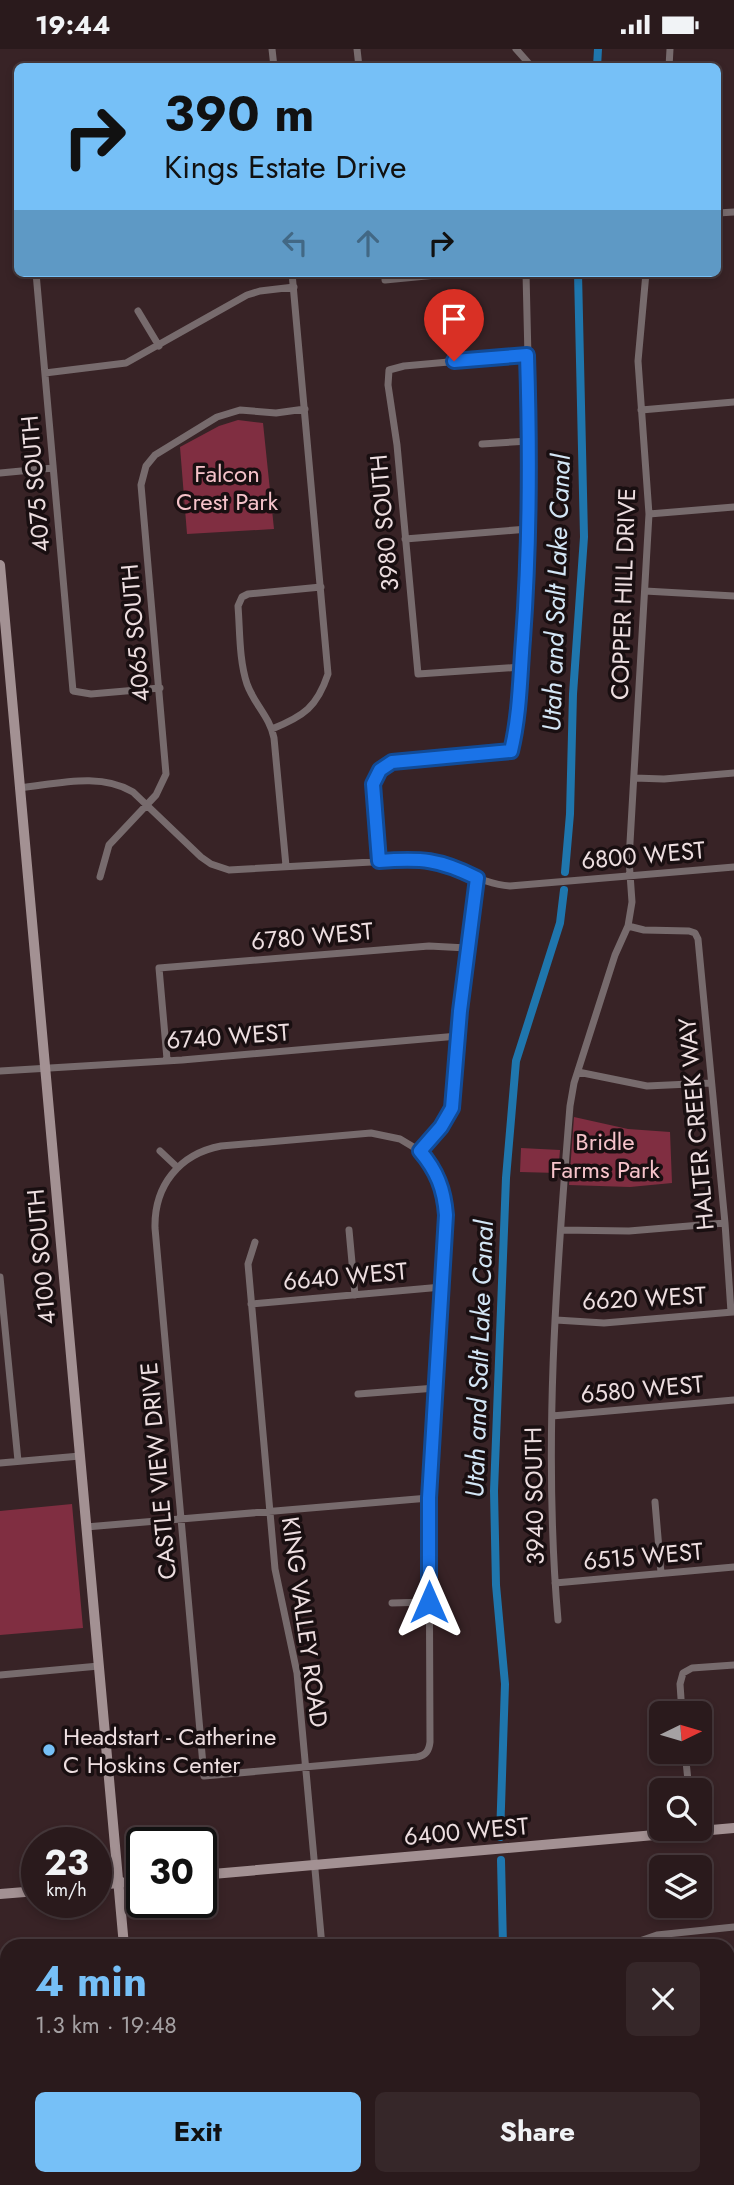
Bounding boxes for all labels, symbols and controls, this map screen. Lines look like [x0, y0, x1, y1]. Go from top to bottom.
text: 19:44 [35, 6, 110, 44]
text: 390 m [164, 79, 315, 149]
icon: right [49, 91, 140, 182]
text: Kings Estate Drive [164, 144, 406, 190]
icon: left [276, 224, 314, 262]
icon: ahead [349, 224, 387, 262]
icon: right [422, 224, 460, 262]
pin [424, 289, 484, 361]
icon: arrive [435, 300, 473, 338]
street label: 4075 SOUTH [12, 414, 58, 554]
street label: 3980 SOUTH [361, 453, 407, 593]
water label: Utah and Salt Lake Canal [532, 453, 580, 732]
park label: Falcon Crest Park [176, 456, 278, 519]
street label: COPPER HILL DRIVE [602, 487, 644, 701]
street label: 4065 SOUTH [112, 563, 158, 703]
street label: 6800 WEST [580, 832, 706, 878]
street label: 6780 WEST [250, 913, 374, 959]
street label: 6740 WEST [165, 1014, 291, 1058]
street label: HALTER CREEK WAY [669, 1016, 723, 1232]
park label: Bridle Farms Park [550, 1124, 660, 1187]
street label: 4100 SOUTH [18, 1188, 64, 1326]
water label: Utah and Salt Lake Canal [455, 1219, 503, 1498]
street label: 6640 WEST [281, 1253, 409, 1299]
street label: 6620 WEST [581, 1277, 707, 1319]
street label: CASTLE VIEW DRIVE [131, 1361, 185, 1581]
street label: 6580 WEST [579, 1366, 705, 1412]
street label: 3940 SOUTH [515, 1427, 553, 1565]
street label: KING VALLEY ROAD [273, 1514, 337, 1730]
street label: 6515 WEST [582, 1533, 704, 1579]
position arrow [392, 1565, 466, 1639]
north arrow [649, 1701, 712, 1764]
map controls [649, 1701, 712, 1918]
place label: Headstart - Catherine C Hoskins Center [63, 1719, 276, 1782]
marker: Headstart - Catherine C Hoskins Center [41, 1742, 57, 1758]
button: search [649, 1778, 712, 1841]
street label: 6400 WEST [402, 1808, 530, 1854]
speed limit sign: 30 [126, 1827, 217, 1918]
text: 23 [44, 1838, 89, 1888]
button: layers [649, 1855, 712, 1918]
text: km/h [46, 1877, 87, 1903]
text: 4 min [35, 1951, 147, 2012]
button: close [626, 1962, 700, 2036]
text: 1.3 km · 19:48 [35, 2008, 177, 2042]
button: Exit [35, 2092, 361, 2172]
button: Share [375, 2092, 700, 2172]

